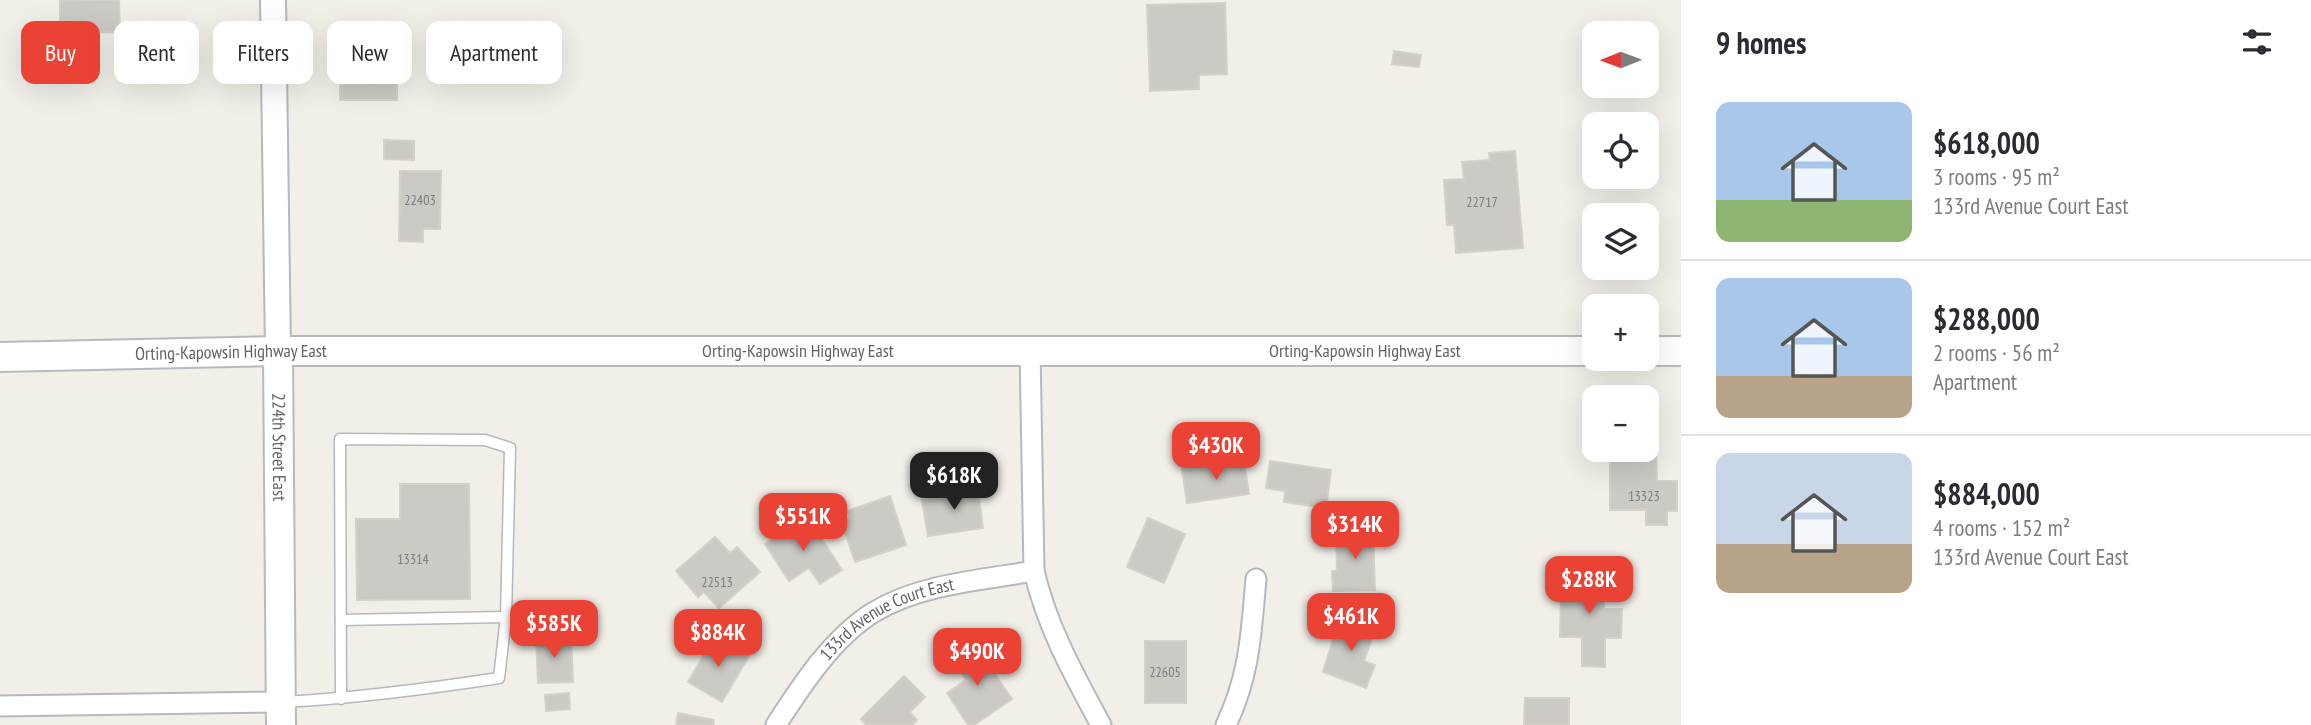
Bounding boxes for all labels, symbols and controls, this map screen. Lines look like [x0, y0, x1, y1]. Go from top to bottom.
chip: Buy [21, 21, 100, 84]
chip: Rent [114, 21, 199, 84]
chip: Filters [213, 21, 313, 84]
chip: New [327, 21, 412, 84]
chip: Apartment [426, 21, 562, 84]
north arrow [1582, 21, 1659, 98]
map controls [1582, 21, 1659, 462]
text: 9 homes [1716, 23, 1807, 62]
icon: filters [2238, 23, 2276, 61]
button: locate [1582, 112, 1659, 189]
text: $618,000 [1933, 123, 2040, 162]
icon: home [1772, 130, 1856, 214]
text: 3 rooms · 95 m² [1933, 162, 2060, 191]
house number: 22403 [404, 191, 436, 209]
text: 133rd Avenue Court East [1933, 191, 2129, 220]
house number: 22717 [1466, 193, 1498, 211]
button: layers [1582, 203, 1659, 280]
button: + [1582, 294, 1659, 371]
text: $288,000 [1933, 299, 2040, 338]
icon: home [1772, 306, 1856, 390]
text: 2 rooms · 56 m² [1933, 338, 2060, 367]
street label: Orting-Kapowsin Highway East [135, 339, 327, 365]
street label: Orting-Kapowsin Highway East [702, 339, 894, 362]
street label: Orting-Kapowsin Highway East [1269, 339, 1461, 362]
text: Apartment [1933, 367, 2017, 396]
button: − [1582, 385, 1659, 462]
street label: 224th Street East [267, 393, 291, 501]
pin: $430K [1167, 422, 1265, 482]
text: $430K [1188, 430, 1244, 459]
pin: $618K [905, 452, 1003, 512]
text: $618K [926, 460, 982, 489]
text: $884,000 [1933, 474, 2040, 513]
icon: home [1772, 481, 1856, 565]
house number: 13323 [1628, 487, 1660, 505]
pin: $551K [754, 494, 852, 553]
text: $551K [775, 501, 831, 530]
pin: $314K [1306, 502, 1404, 561]
text: $314K [1327, 509, 1383, 538]
text: 4 rooms · 152 m² [1933, 513, 2070, 542]
text: 133rd Avenue Court East [1933, 542, 2129, 571]
house number: 13314 [397, 550, 429, 568]
pin: $288K [1540, 556, 1638, 616]
text: $288K [1561, 564, 1617, 593]
street label: 133rd Avenue Court East [814, 572, 956, 665]
house number: 22513 [701, 573, 733, 591]
pin: $461K [1302, 594, 1400, 653]
pin: $585K [505, 600, 603, 660]
text: $461K [1323, 601, 1379, 630]
text: $585K [526, 608, 582, 637]
pin: $884K [669, 610, 767, 669]
text: $884K [690, 617, 746, 646]
pin: $490K [928, 628, 1026, 688]
text: $490K [949, 636, 1005, 665]
house number: 22605 [1149, 663, 1181, 681]

